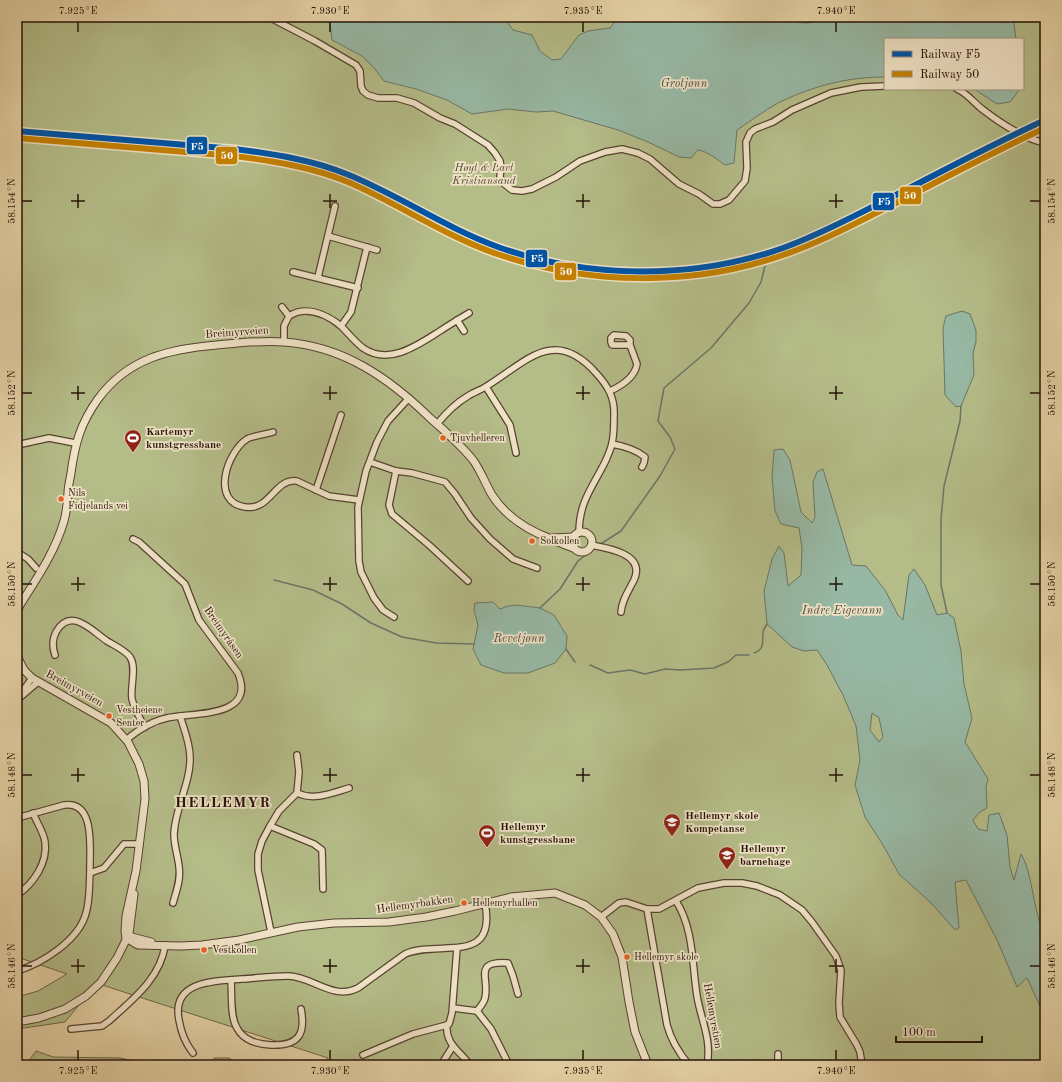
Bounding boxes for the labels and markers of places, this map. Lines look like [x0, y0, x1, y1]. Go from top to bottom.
place label: Kartemyr kunstgressbane [146, 427, 221, 451]
sports icon: Kartemyr kunstgressbane [123, 428, 143, 453]
marker: Tjuvhelleren [438, 433, 448, 443]
place label: Tjuvhelleren [450, 433, 505, 443]
place label: Nils Fidjelands vei [68, 488, 128, 511]
marker: Nils Fidjelands vei [56, 494, 66, 504]
marker: Solkollen [527, 536, 537, 546]
place label: Solkollen [540, 536, 580, 546]
place label: Vestheiene Senter [116, 705, 163, 728]
marker: Vestheiene Senter [104, 711, 114, 721]
place label: Hellemyr skole Kompetanse [685, 811, 759, 835]
school or university icon: Hellemyr skole Kompetanse [662, 812, 682, 837]
place label: Hellemyr kunstgressbane [500, 822, 575, 846]
sports icon: Hellemyr kunstgressbane [477, 823, 497, 848]
place label: Hellemyr barnehage [740, 844, 791, 868]
school or university icon: Hellemyr barnehage [717, 845, 737, 870]
marker: Hellemyrhallen [459, 898, 469, 908]
place label: Hellemyrhallen [472, 898, 538, 908]
marker: Vestkollen [199, 945, 209, 955]
place label: Vestkollen [212, 945, 257, 955]
marker: Hellemyr skole [622, 952, 632, 962]
place label: Hellemyr skole [634, 952, 699, 962]

